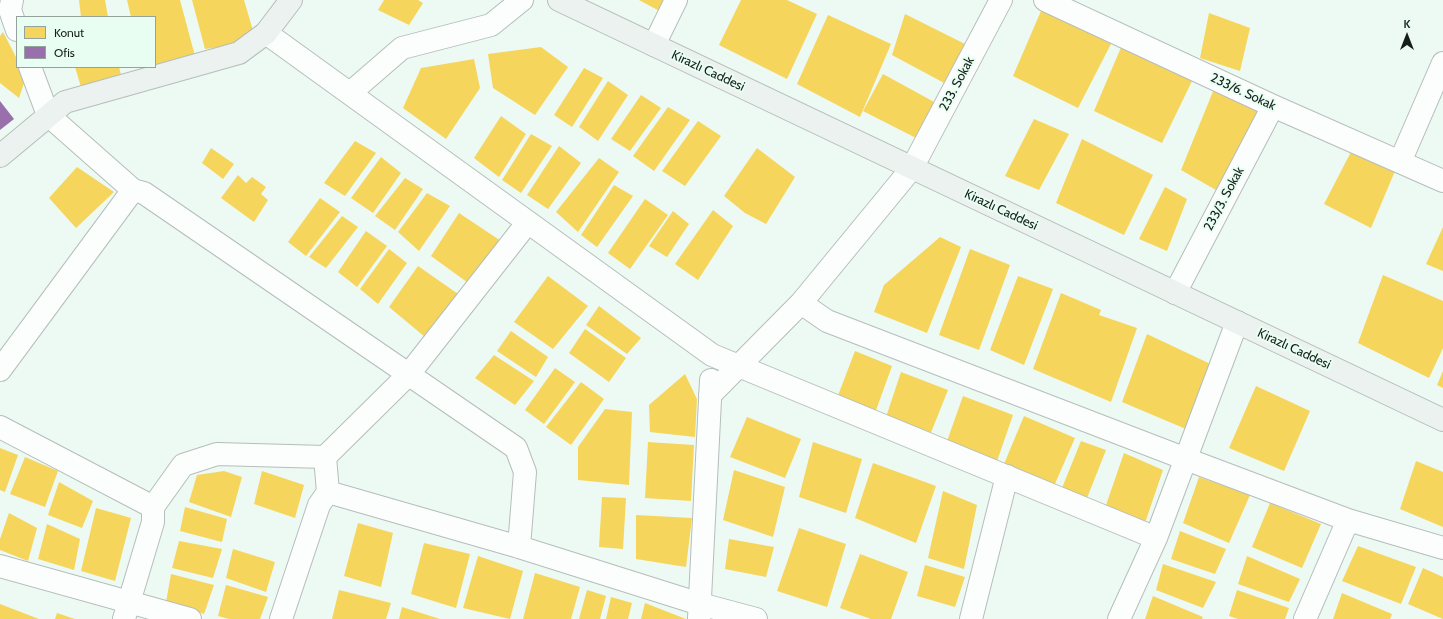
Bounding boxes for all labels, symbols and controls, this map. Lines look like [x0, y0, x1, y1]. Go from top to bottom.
legend [16, 16, 156, 68]
north arrow [1387, 16, 1427, 56]
text: K [1404, 17, 1410, 31]
text: Konut [54, 25, 84, 40]
text: Ofis [54, 45, 75, 60]
street label: Kirazlı Caddesi [669, 47, 747, 95]
street label: 233. Sokak [936, 54, 978, 114]
street label: 233/6. Sokak [1208, 70, 1278, 114]
street label: 233/3. Sokak [1201, 164, 1247, 234]
street label: Kirazlı Caddesi [962, 186, 1040, 234]
street label: Kirazlı Caddesi [1255, 325, 1333, 373]

